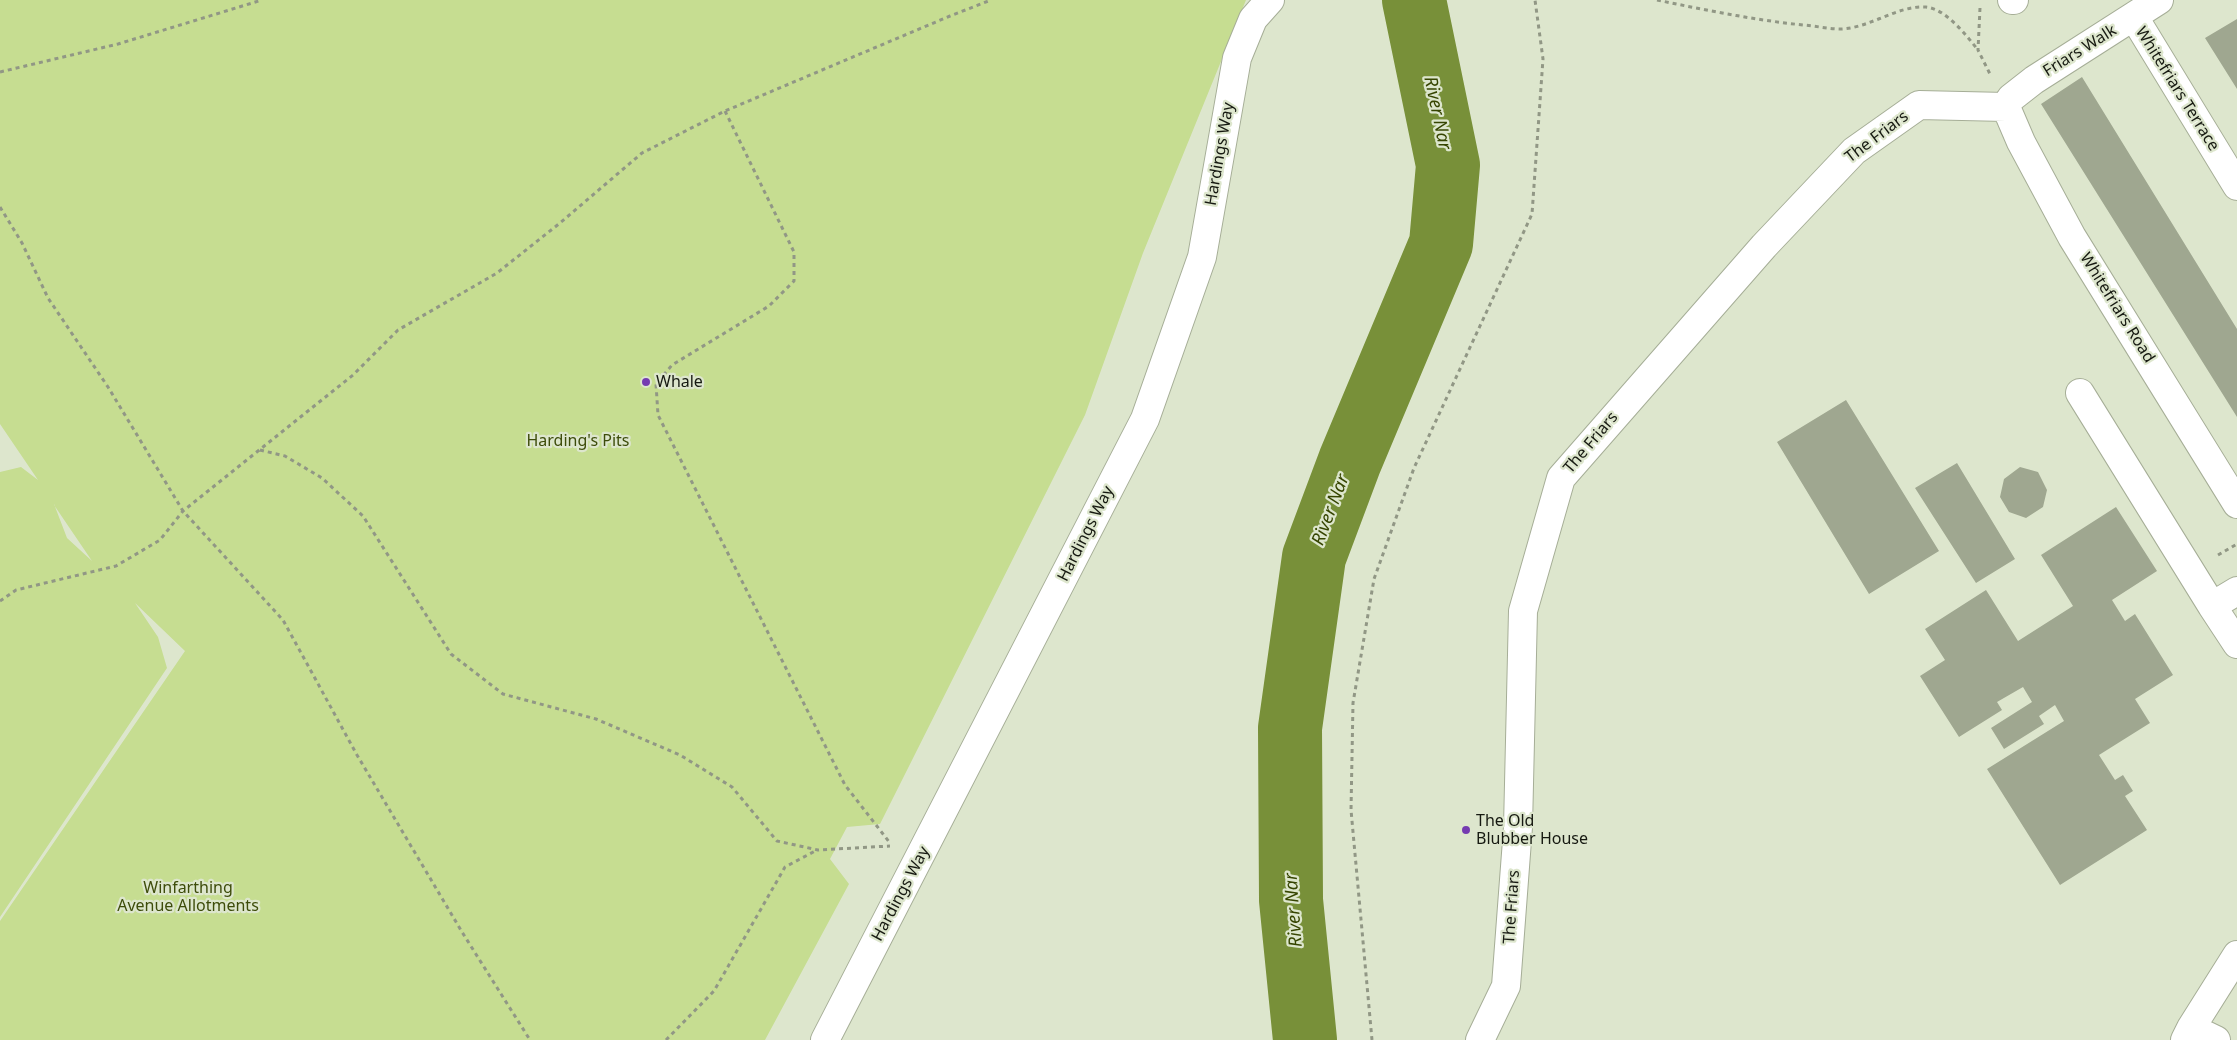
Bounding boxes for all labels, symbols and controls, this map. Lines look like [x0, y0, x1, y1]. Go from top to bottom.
street label: Friars Walk [2040, 21, 2120, 81]
street label: Whitefriars Terrace [2131, 23, 2223, 155]
water label: River Nar [1419, 74, 1455, 152]
street label: Hardings Way [1201, 101, 1239, 207]
street label: The Friars [1842, 107, 1912, 167]
street label: Whitefriars Road [2076, 250, 2158, 366]
place label: Whale [656, 372, 703, 392]
marker: Whale [640, 376, 652, 388]
street label: The Friars [1560, 408, 1622, 478]
park label: Harding's Pits [526, 431, 630, 451]
water label: River Nar [1308, 471, 1354, 549]
street label: Hardings Way [1054, 483, 1118, 585]
place label: The Old Blubber House [1476, 811, 1588, 849]
marker: The Old Blubber House [1460, 824, 1472, 836]
street label: Hardings Way [868, 843, 934, 945]
street label: The Friars [1500, 869, 1524, 945]
water label: River Nar [1281, 872, 1307, 948]
park label: Winfarthing Avenue Allotments [117, 878, 259, 916]

